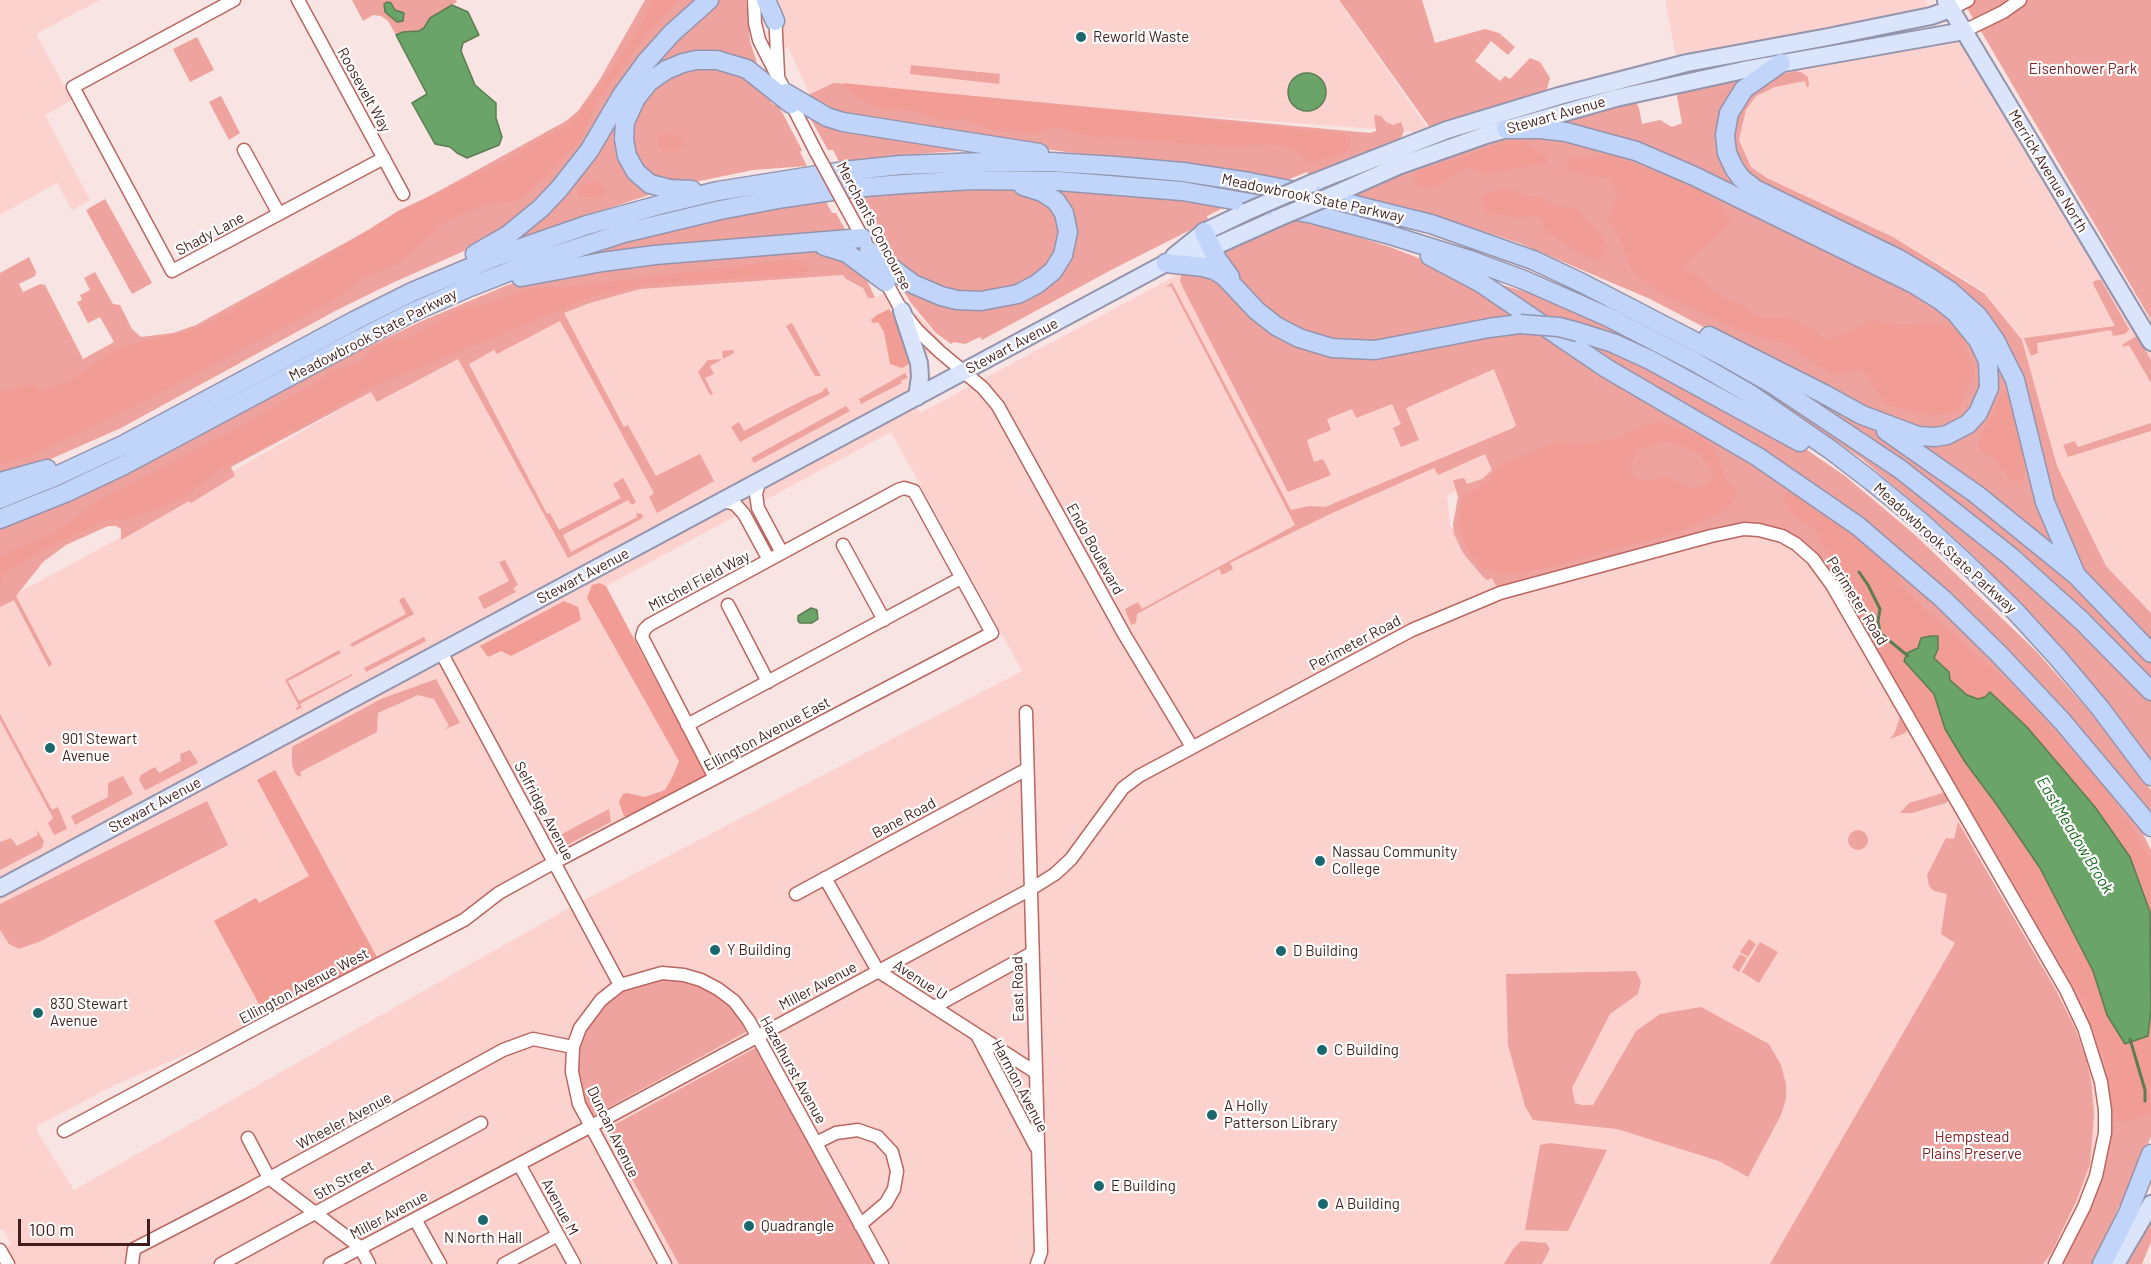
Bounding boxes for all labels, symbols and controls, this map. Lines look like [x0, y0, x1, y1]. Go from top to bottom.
place label: Reworld Waste [1093, 28, 1189, 46]
marker: Reworld Waste [1074, 30, 1088, 44]
street label: Roosevelt Way [333, 44, 395, 136]
park label: Eisenhower Park [2029, 60, 2137, 78]
street label: Stewart Avenue [1505, 92, 1607, 138]
street label: Merrick Avenue North [2004, 106, 2092, 236]
street label: Merchant's Concourse [833, 159, 915, 293]
street label: Meadowbrook State Parkway [1220, 170, 1406, 226]
street label: Shady Lane [173, 209, 247, 259]
street label: Meadowbrook State Parkway [286, 285, 460, 385]
street label: Stewart Avenue [963, 314, 1061, 378]
street label: Meadowbrook State Parkway [1870, 479, 2020, 617]
street label: Endo Boulevard [1063, 500, 1127, 598]
street label: Stewart Avenue [534, 544, 632, 608]
street label: Mitchel Field Way [645, 547, 753, 615]
street label: Perimeter Road [1823, 553, 1891, 649]
street label: Perimeter Road [1306, 611, 1404, 675]
street label: Ellington Avenue East [701, 693, 833, 775]
place label: 901 Stewart Avenue [62, 730, 137, 765]
marker: 901 Stewart Avenue [43, 741, 57, 755]
street label: Selfridge Avenue [510, 758, 578, 864]
street label: Stewart Avenue [106, 773, 204, 837]
water label: East Meadow Brook [2033, 773, 2117, 897]
street label: Bane Road [869, 794, 939, 842]
place label: Nassau Community College [1332, 843, 1457, 878]
marker: Nassau Community College [1313, 854, 1327, 868]
place label: Y Building [727, 941, 791, 959]
place label: D Building [1293, 942, 1358, 960]
marker: Y Building [708, 943, 722, 957]
street label: Ellington Avenue West [236, 944, 372, 1028]
marker: D Building [1274, 944, 1288, 958]
street label: Avenue U [890, 956, 950, 1004]
street label: East Road [1008, 956, 1028, 1022]
street label: Miller Avenue [776, 958, 860, 1014]
place label: 830 Stewart Avenue [50, 995, 128, 1030]
marker: 830 Stewart Avenue [31, 1006, 45, 1020]
street label: Hazelhurst Avenue [756, 1013, 830, 1127]
street label: Harmon Avenue [988, 1037, 1052, 1135]
place label: C Building [1334, 1041, 1399, 1059]
marker: C Building [1315, 1043, 1329, 1057]
street label: Duncan Avenue [583, 1083, 643, 1181]
street label: Wheeler Avenue [294, 1088, 394, 1154]
place label: A Holly Patterson Library [1224, 1097, 1337, 1132]
marker: A Holly Patterson Library [1205, 1108, 1219, 1122]
park label: Hempstead Plains Preserve [1922, 1128, 2022, 1163]
street label: 5th Street [311, 1156, 377, 1204]
street label: Avenue M [538, 1176, 582, 1238]
place label: E Building [1111, 1177, 1176, 1195]
marker: E Building [1092, 1179, 1106, 1193]
street label: Miller Avenue [347, 1187, 431, 1243]
place label: A Building [1335, 1195, 1400, 1213]
marker: A Building [1316, 1197, 1330, 1211]
scale bar [21, 1207, 153, 1245]
marker: N North Hall [476, 1213, 490, 1227]
place label: Quadrangle [761, 1217, 834, 1235]
text: 100 m [29, 1218, 74, 1240]
marker: Quadrangle [742, 1219, 756, 1233]
place label: N North Hall [444, 1229, 522, 1247]

